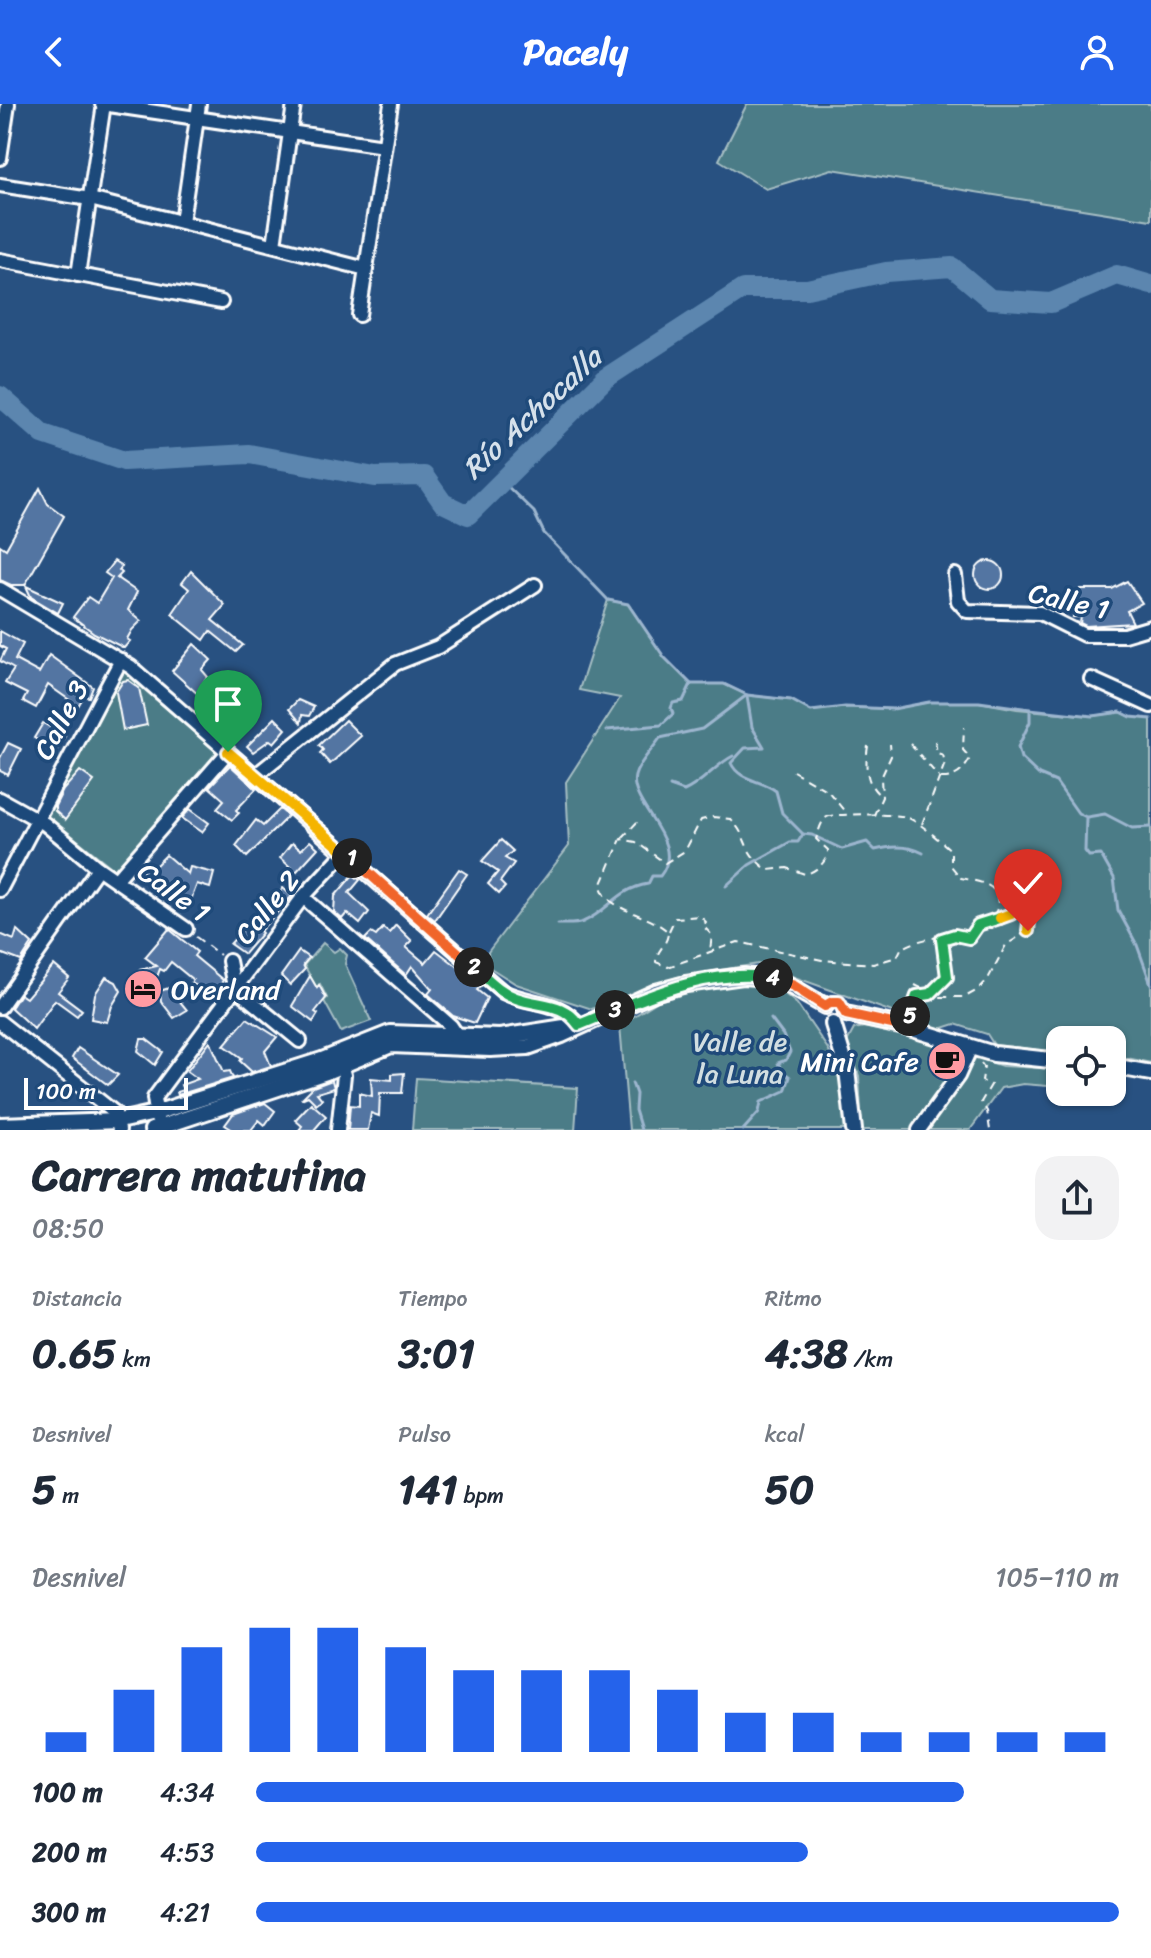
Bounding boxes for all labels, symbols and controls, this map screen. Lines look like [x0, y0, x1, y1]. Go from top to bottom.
text: Pacely [523, 20, 628, 84]
icon: back [32, 30, 76, 74]
icon: person [1075, 30, 1119, 74]
water label: Río Achocalla [449, 331, 617, 493]
street label: Calle 1 [1024, 568, 1114, 634]
pin [194, 670, 262, 752]
street label: Calle 3 [20, 671, 102, 769]
icon: arrive [206, 682, 250, 726]
pin: 1 [332, 838, 372, 878]
text: 1 [347, 838, 357, 877]
street label: Calle 1 [127, 848, 221, 936]
pin [994, 849, 1062, 931]
street label: Calle 2 [221, 858, 313, 956]
icon: check [1006, 861, 1050, 905]
pin: 2 [454, 947, 494, 987]
text: 2 [468, 947, 480, 986]
pin: 4 [753, 958, 793, 998]
text: 4 [766, 958, 780, 997]
place label: Overland [171, 965, 282, 1014]
hotel icon: Overland [122, 968, 164, 1010]
pin: 3 [595, 990, 635, 1030]
text: 3 [609, 990, 621, 1029]
pin: 5 [890, 996, 930, 1036]
text: 5 [903, 996, 917, 1035]
park label: Valle de la Luna [693, 1017, 787, 1098]
map controls [1046, 1026, 1126, 1106]
button: locate [1046, 1026, 1126, 1106]
place label: Mini Cafe [800, 1037, 919, 1086]
cafe icon: Mini Cafe [926, 1040, 968, 1082]
text: 100 m [36, 1072, 96, 1111]
scale bar [24, 1074, 188, 1110]
text: Carrera matutina [32, 1136, 366, 1214]
button: share [1035, 1156, 1119, 1240]
text: 08:50 [32, 1205, 104, 1251]
text: Distancia [32, 1279, 122, 1318]
text: Tiempo [398, 1279, 467, 1318]
text: Ritmo [765, 1279, 822, 1318]
text: 0.65 [32, 1318, 117, 1389]
text: 3:01 [398, 1318, 475, 1389]
text: 4:38 [765, 1318, 848, 1389]
text: km [117, 1340, 151, 1379]
text: /km [848, 1340, 893, 1379]
text: Desnivel [32, 1415, 112, 1454]
text: Pulso [398, 1415, 451, 1454]
text: kcal [765, 1415, 805, 1454]
text: 5 [32, 1454, 56, 1525]
text: 141 [398, 1454, 458, 1525]
text: 50 [765, 1454, 814, 1525]
text: m [56, 1476, 79, 1515]
text: bpm [458, 1476, 504, 1515]
text: Desnivel [32, 1554, 126, 1600]
text: 105–110 m [995, 1554, 1119, 1600]
text: 100 m [32, 1769, 103, 1815]
text: 4:34 [160, 1769, 215, 1815]
text: 200 m [32, 1829, 107, 1875]
text: 4:53 [160, 1829, 214, 1875]
text: 300 m [32, 1889, 106, 1935]
text: 4:21 [160, 1889, 210, 1935]

